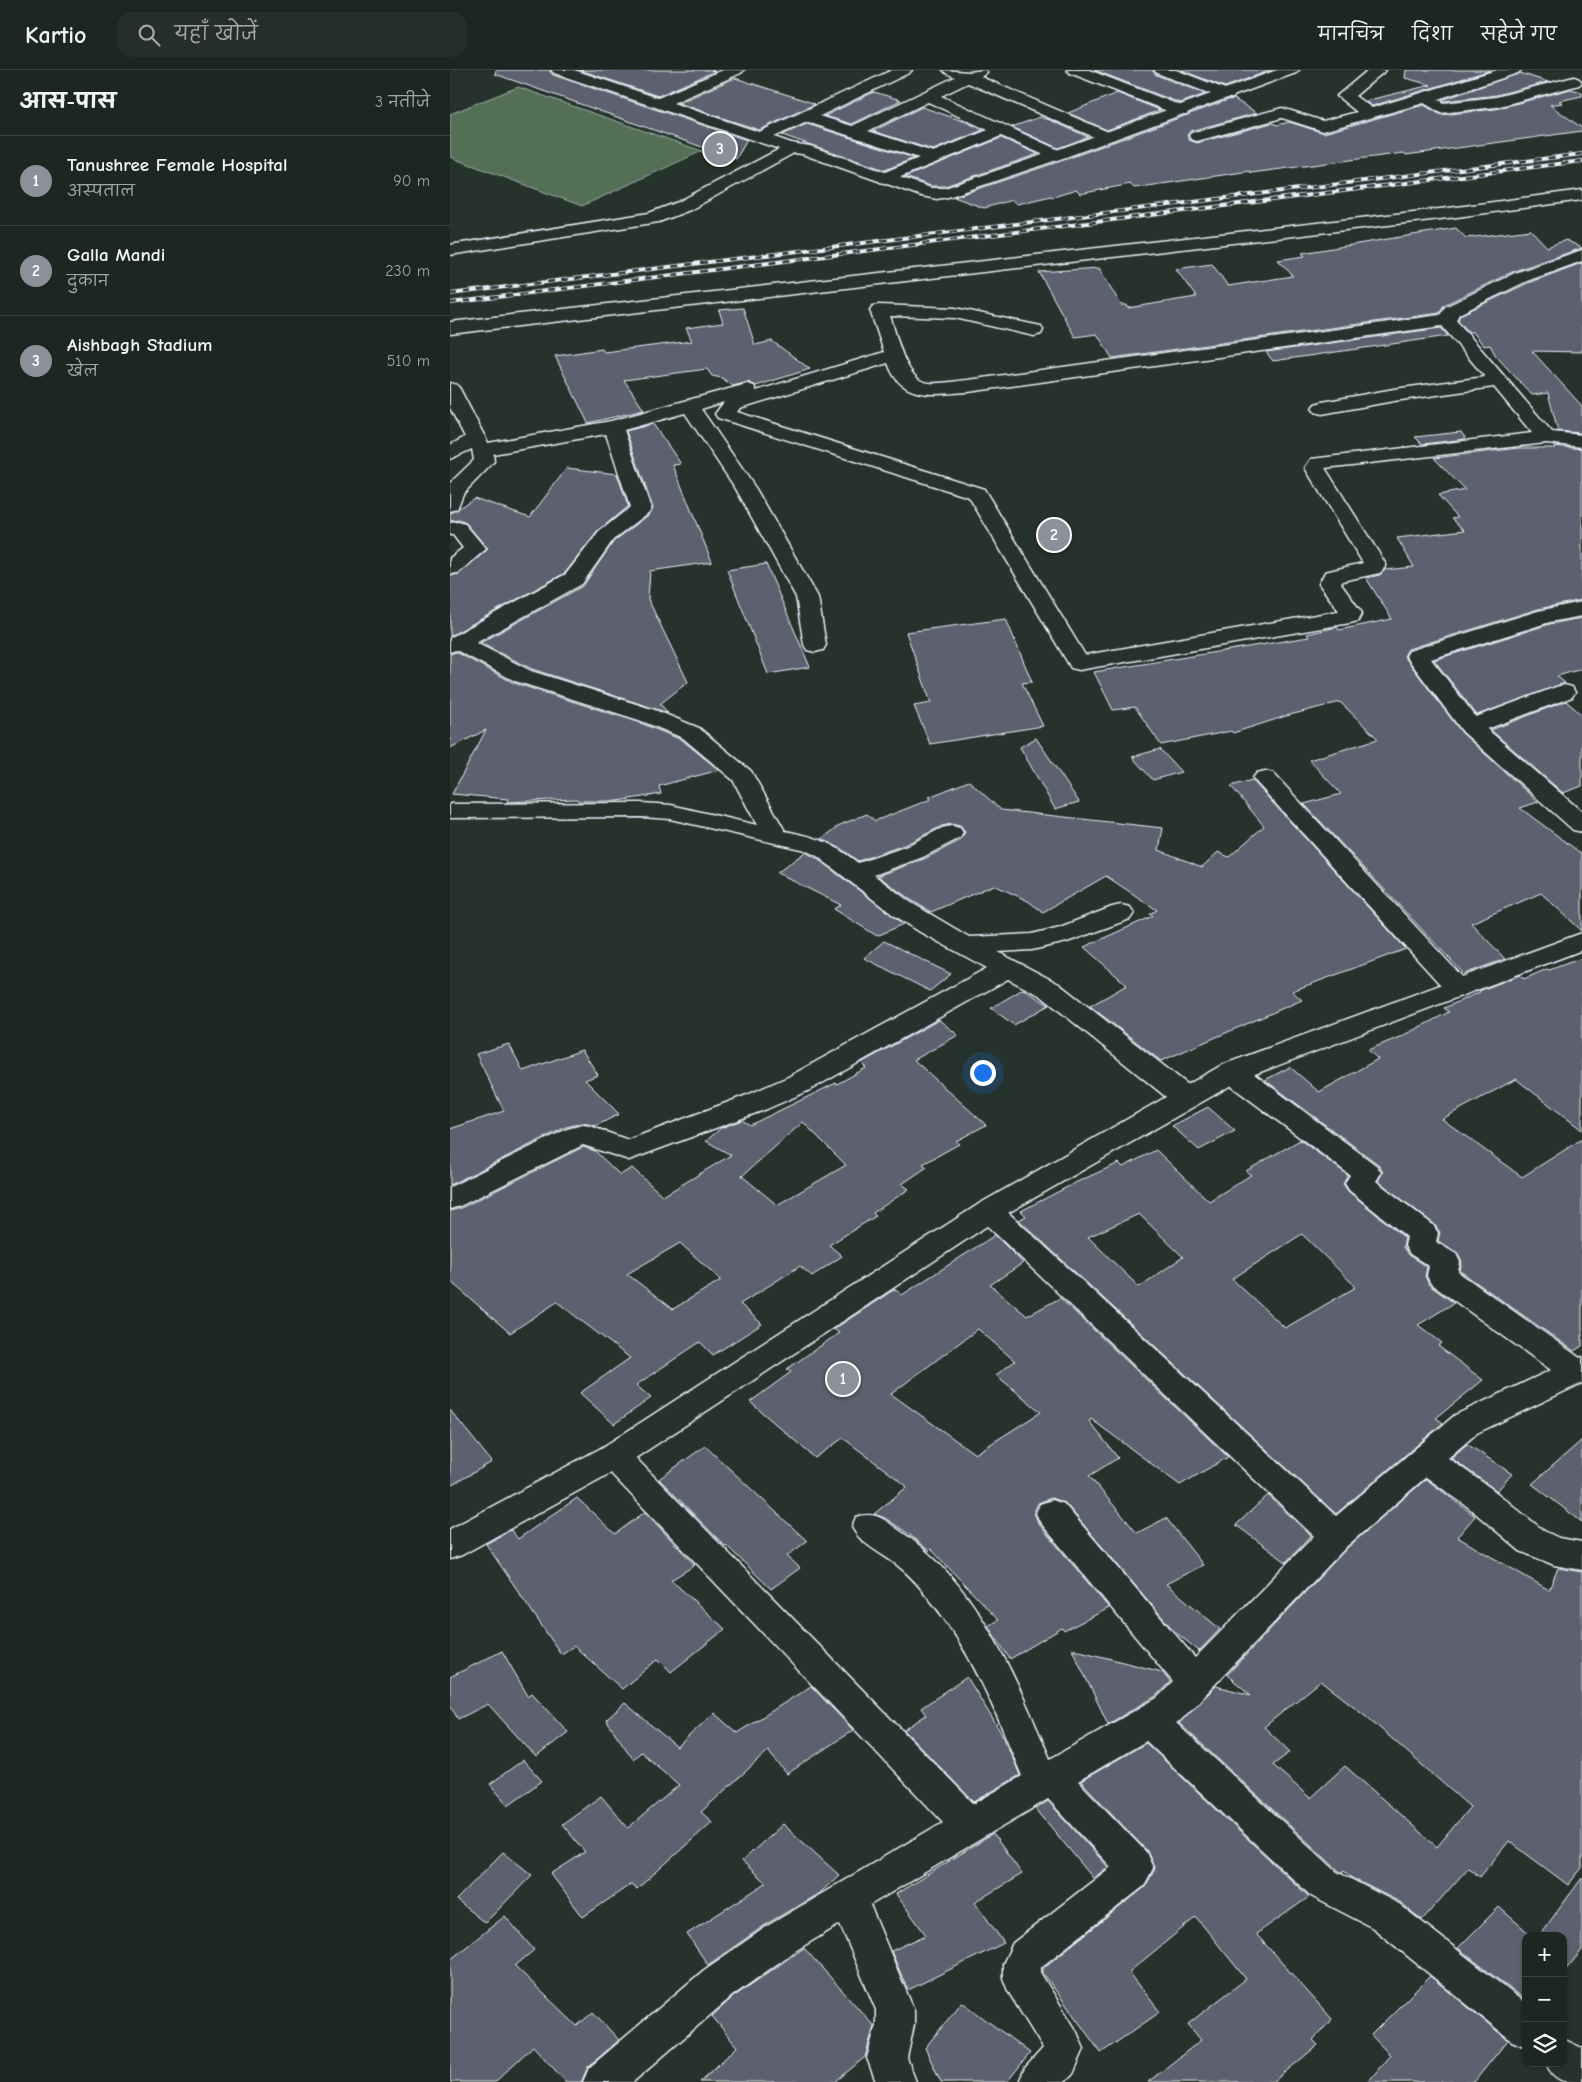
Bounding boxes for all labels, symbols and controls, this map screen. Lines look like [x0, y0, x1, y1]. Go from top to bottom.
search box [117, 12, 467, 57]
text: Kartio [25, 21, 87, 49]
icon: search [135, 21, 163, 49]
text: यहाँ खोजें [175, 23, 258, 45]
text: मानचित्र [1318, 24, 1384, 45]
text: दिशा [1412, 24, 1453, 45]
text: सहेजे गए [1481, 24, 1557, 45]
text: आस-पास [20, 89, 116, 113]
text: 3 नतीजे [375, 93, 430, 111]
pin: 3 [704, 130, 736, 168]
text: Tanushree Female Hospital [67, 154, 287, 176]
text: 1 [33, 172, 39, 190]
text: 90 m [393, 172, 430, 190]
text: अस्पताल [67, 182, 135, 200]
text: Galla Mandi [67, 244, 165, 266]
text: 2 [32, 262, 40, 280]
text: 230 m [385, 262, 430, 280]
text: दुकान [67, 272, 109, 290]
text: Aishbagh Stadium [67, 334, 212, 356]
text: 3 [32, 352, 40, 370]
text: 510 m [387, 352, 430, 370]
text: खेल [67, 362, 98, 380]
pin: 2 [1038, 516, 1070, 554]
your location [970, 1060, 996, 1086]
pin: 1 [827, 1360, 859, 1398]
map controls [1522, 1932, 1567, 2067]
button: + [1522, 1932, 1567, 1977]
button: − [1522, 1977, 1567, 2022]
button: layers [1522, 2022, 1567, 2067]

